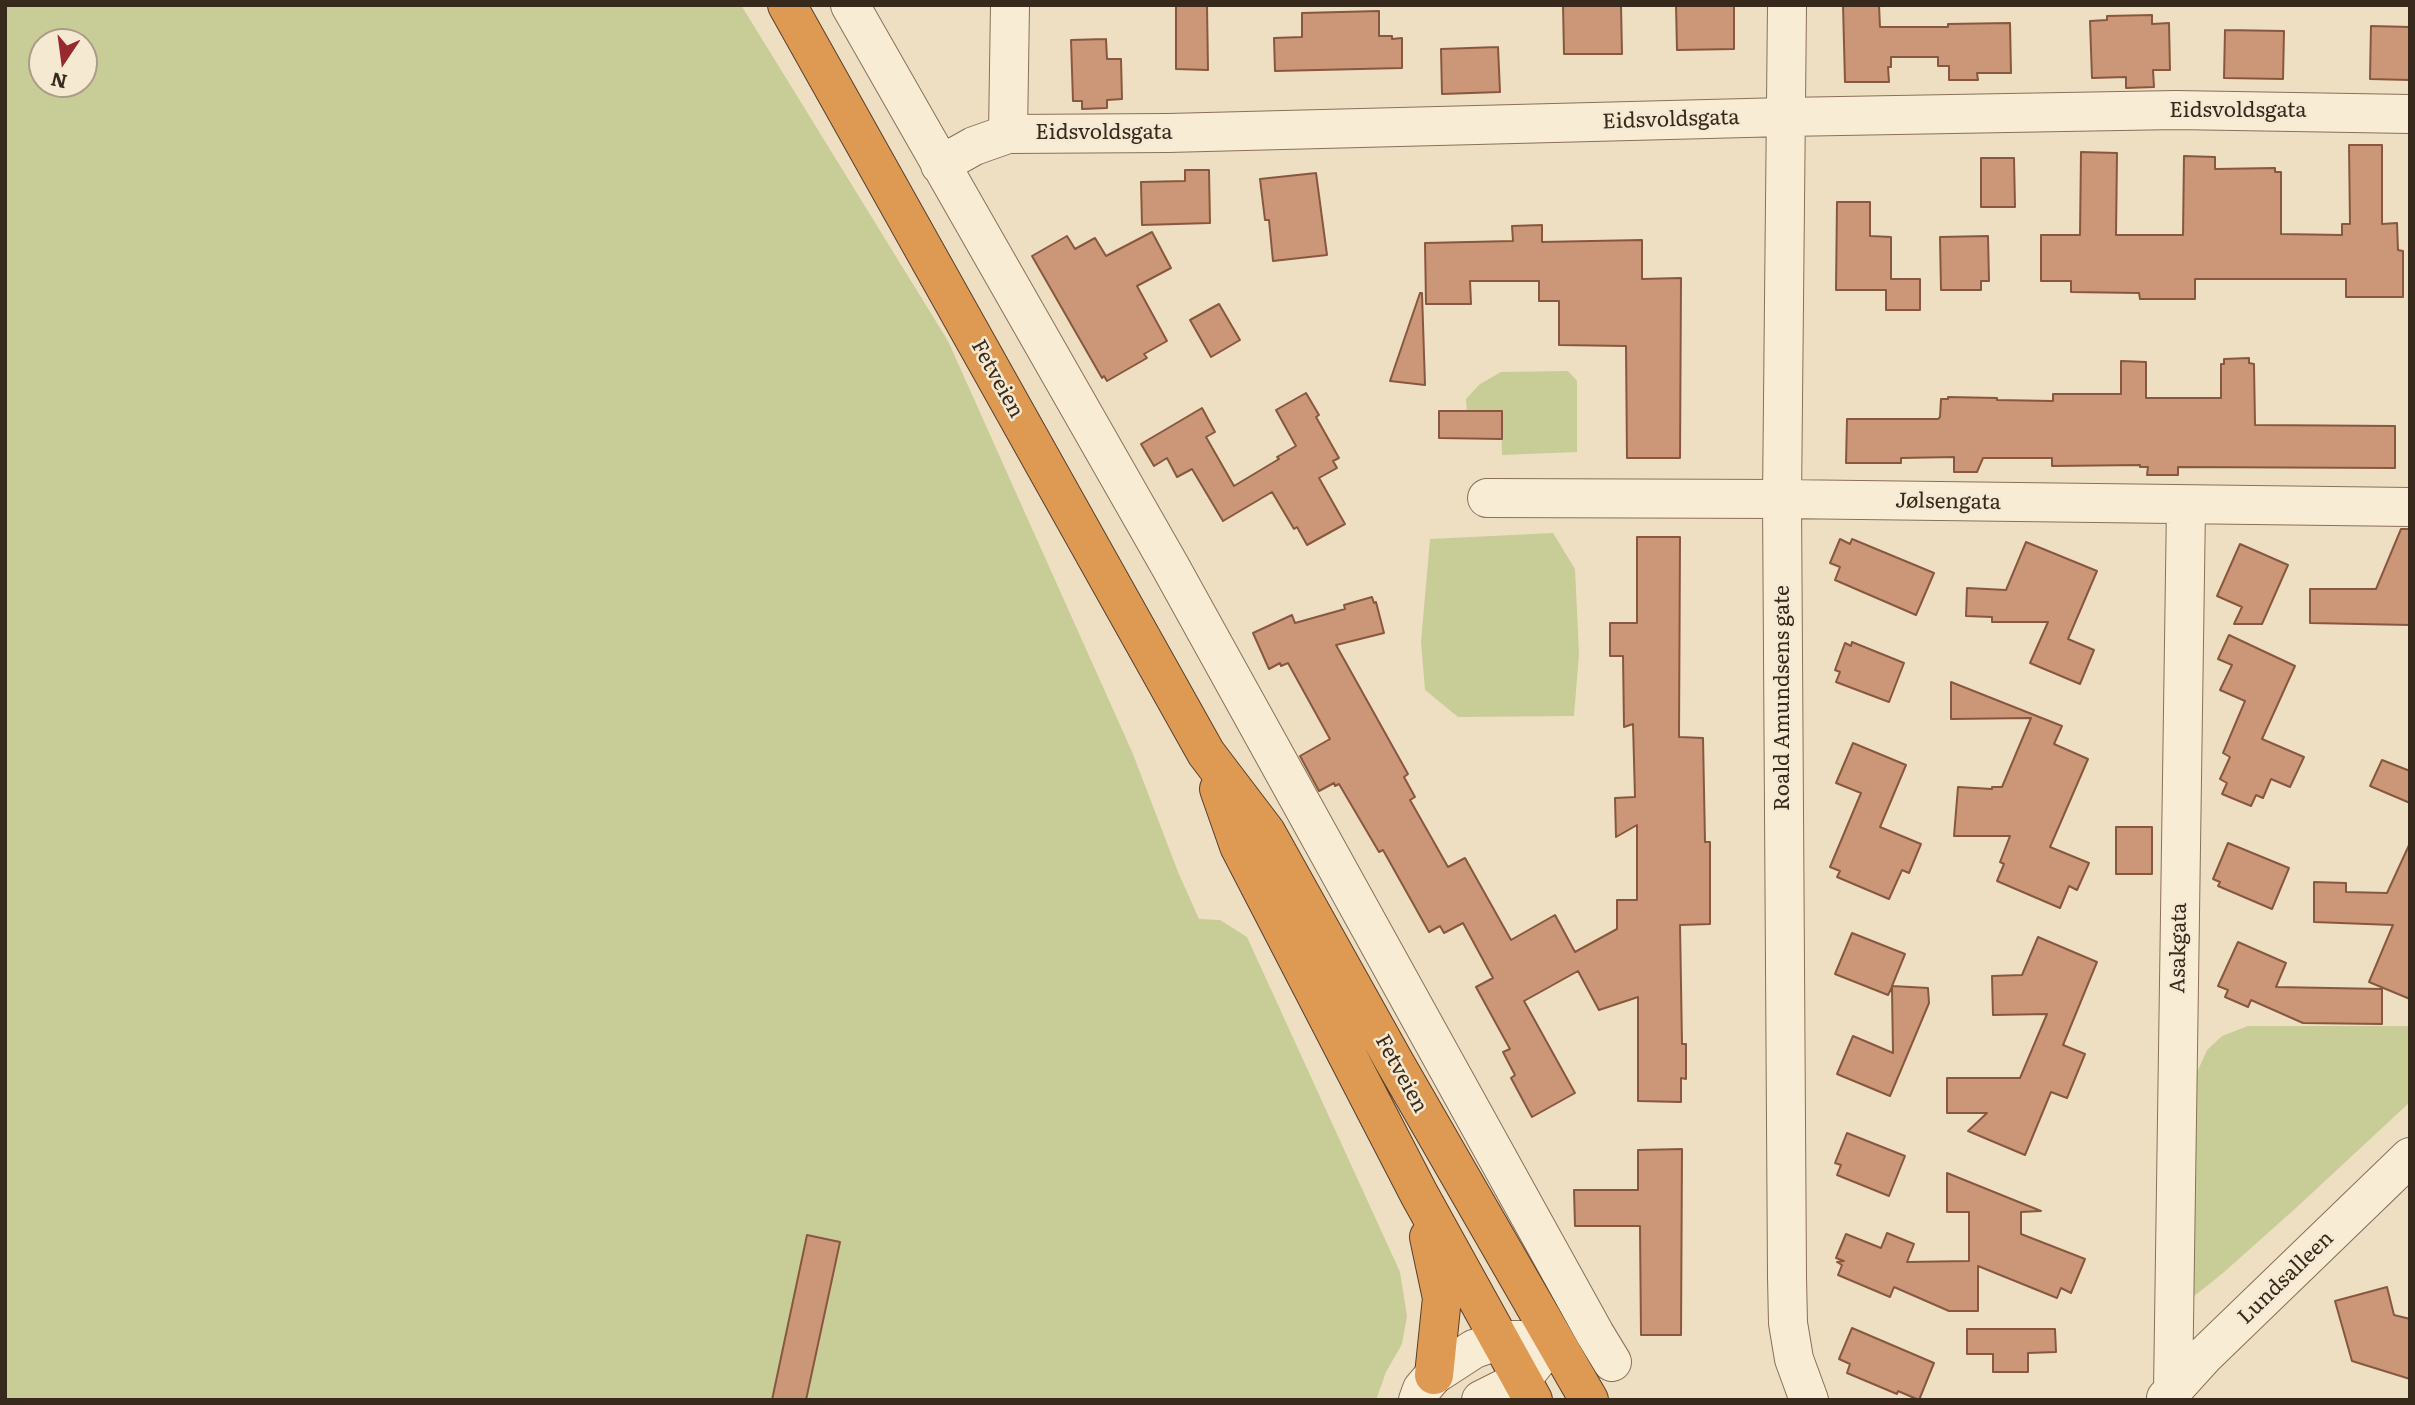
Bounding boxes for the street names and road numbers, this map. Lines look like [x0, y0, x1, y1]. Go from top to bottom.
street label: Eidsvoldsgata [2169, 98, 2307, 124]
street label: Eidsvoldsgata [1602, 105, 1740, 135]
street label: Eidsvoldsgata [1035, 120, 1173, 146]
street label: Fetveien [965, 336, 1029, 422]
street label: Jølsengata [1895, 488, 2001, 516]
street label: Roald Amundsens gate [1770, 585, 1796, 811]
street label: Asakgata [2166, 902, 2192, 994]
street label: Fetveien [1369, 1031, 1433, 1117]
street label: Lundsalleen [2233, 1226, 2339, 1330]

